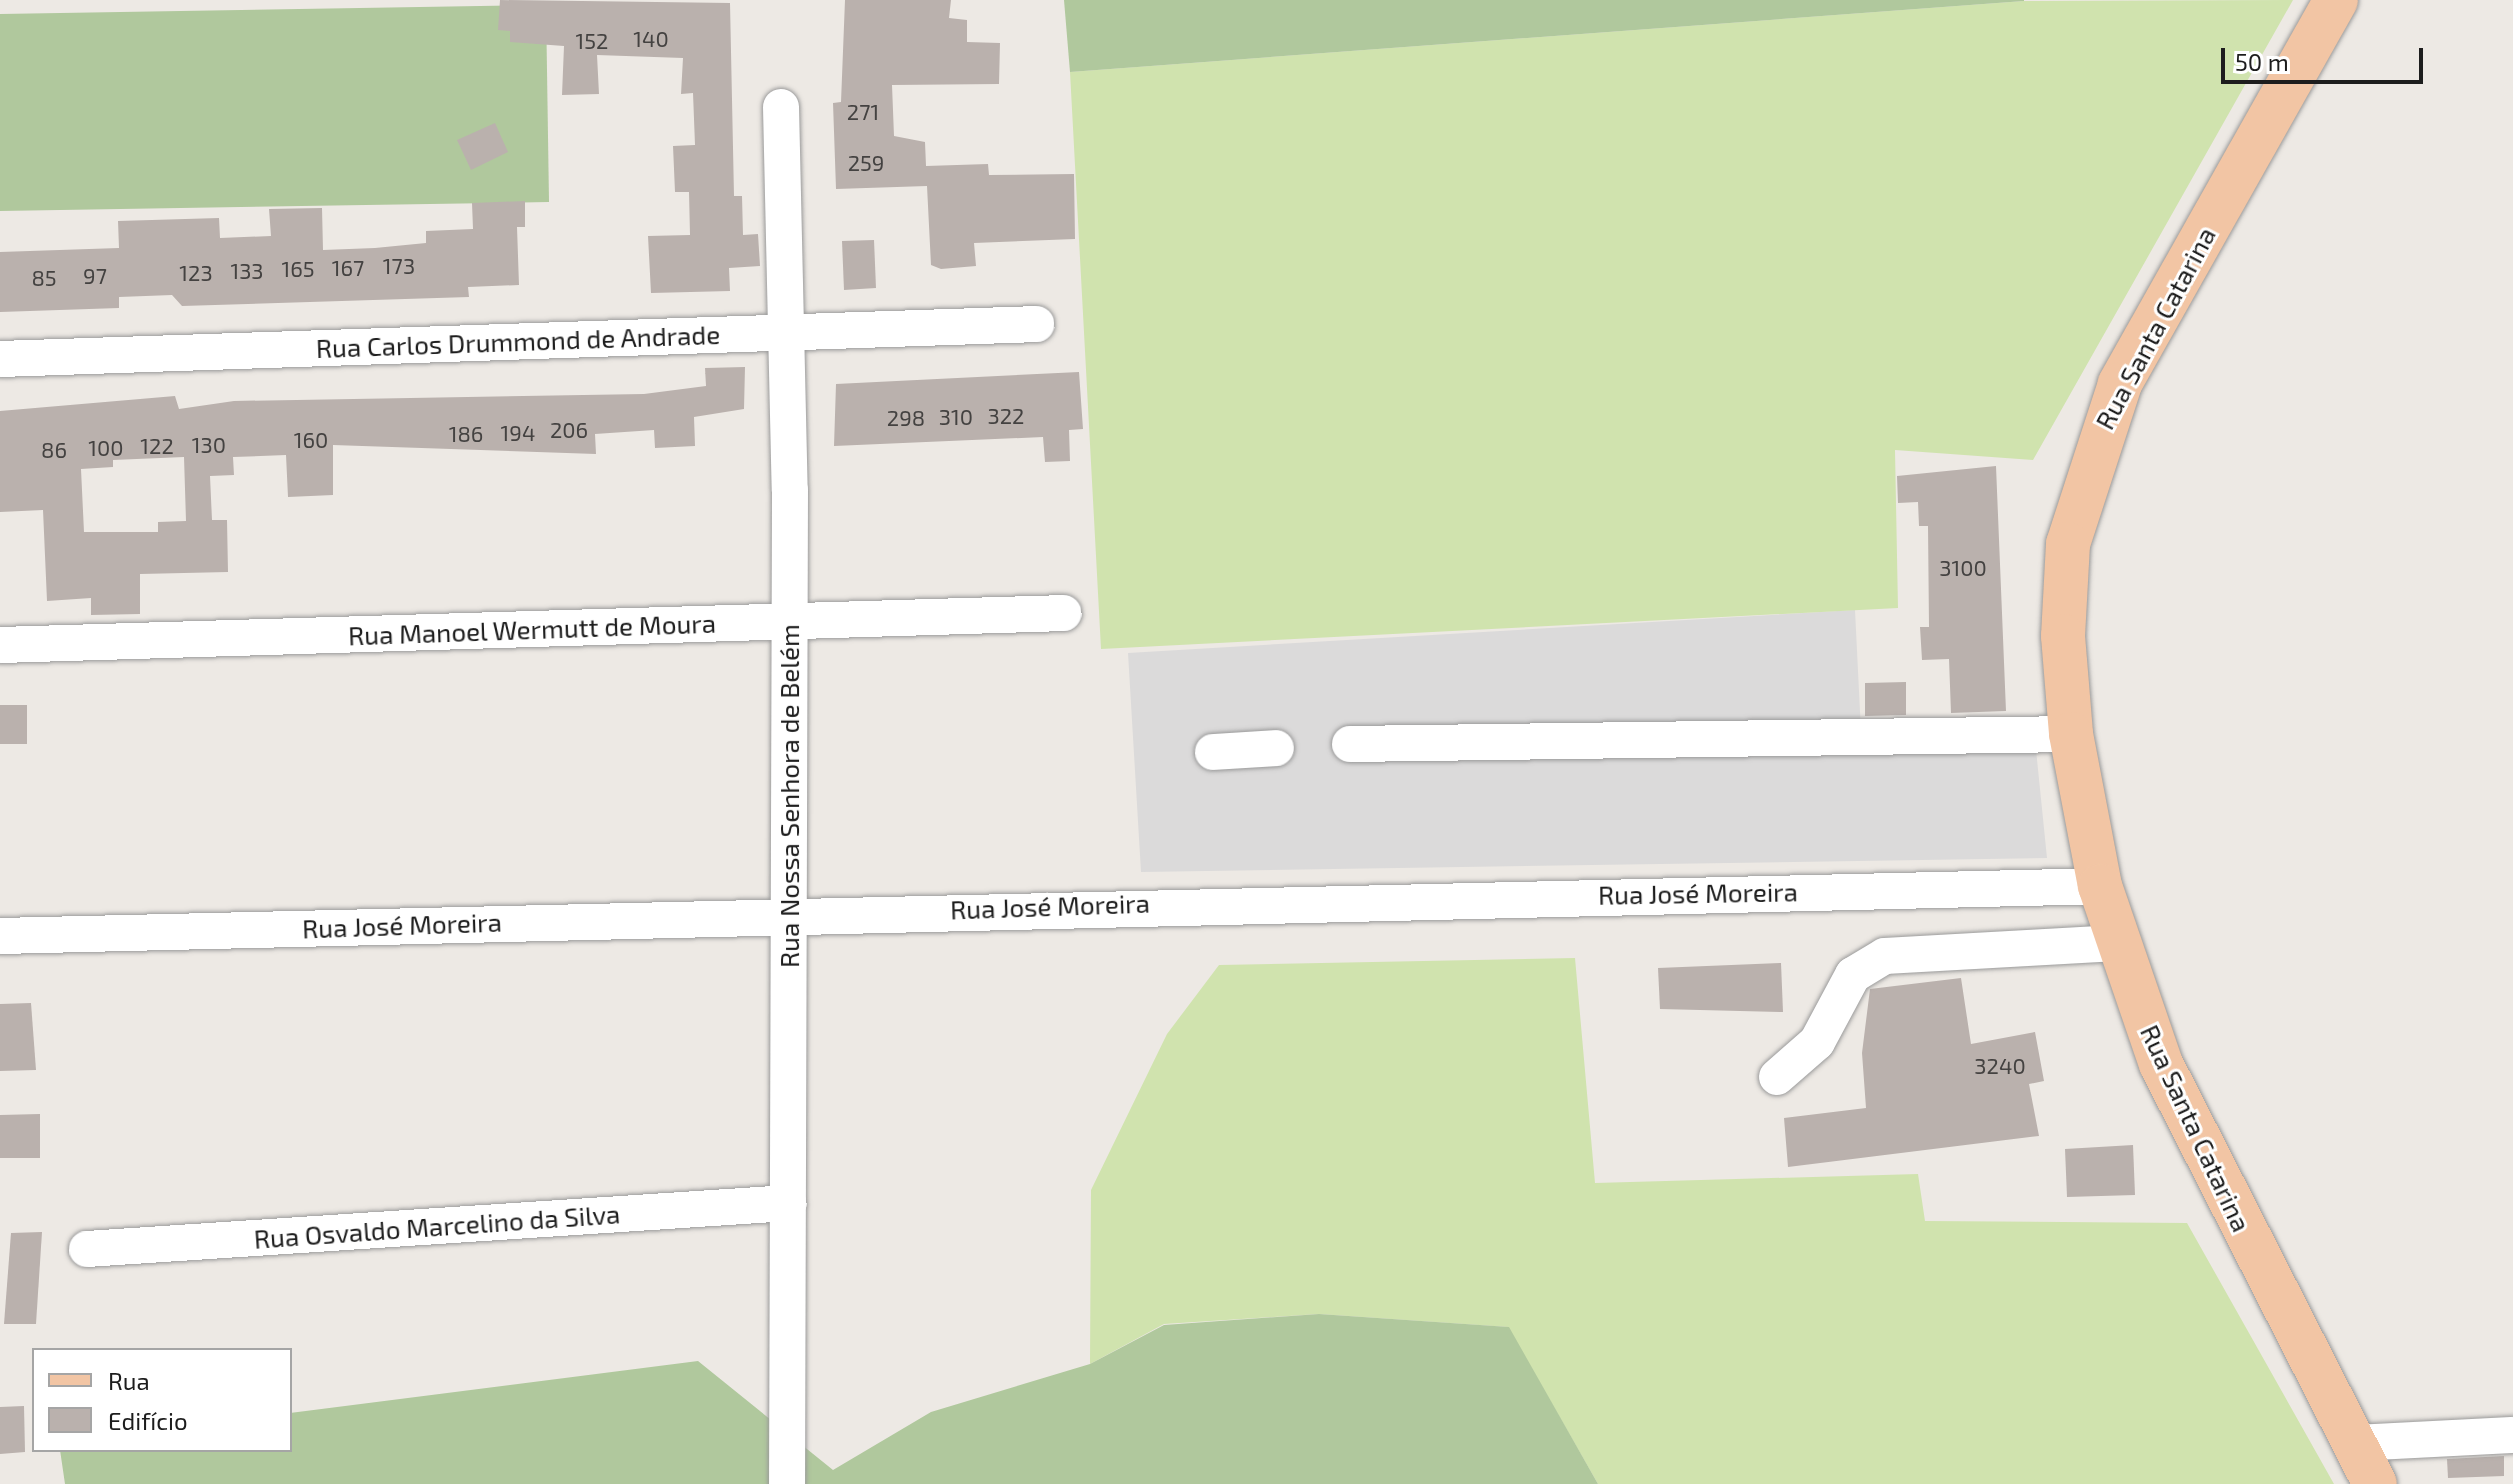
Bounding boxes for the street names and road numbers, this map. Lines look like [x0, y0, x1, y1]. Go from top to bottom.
street label: Rua Santa Catarina [2089, 222, 2221, 434]
street label: Rua Carlos Drummond de Andrade [315, 318, 721, 364]
street label: Rua Manoel Wermutt de Moura [347, 607, 717, 651]
street label: Rua Nossa Senhora de Belém [773, 624, 805, 968]
street label: Rua José Moreira [1598, 876, 1798, 910]
street label: Rua José Moreira [949, 887, 1151, 925]
street label: Rua José Moreira [301, 906, 503, 944]
street label: Rua Santa Catarina [2134, 1020, 2258, 1236]
street label: Rua Osvaldo Marcelino da Silva [253, 1198, 621, 1254]

